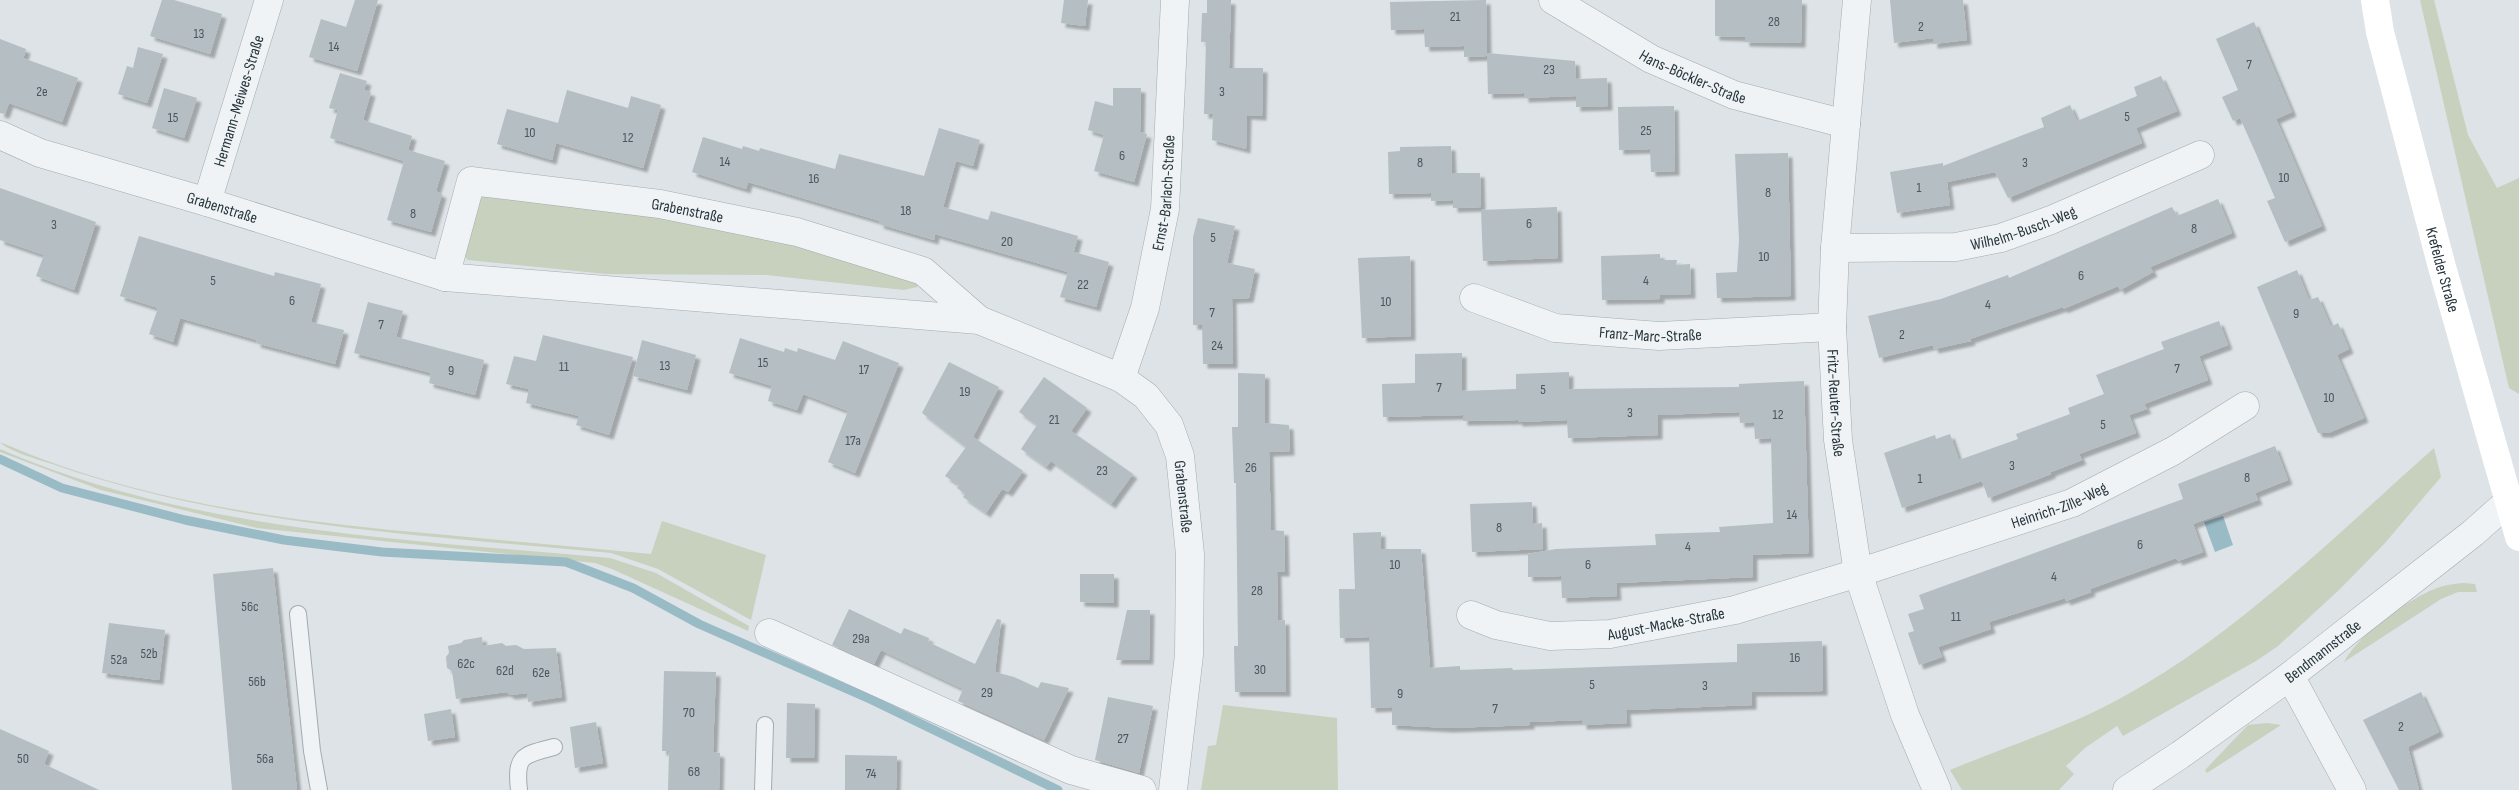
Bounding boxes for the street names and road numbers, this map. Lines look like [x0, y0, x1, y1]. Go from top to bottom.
street label: Hermann-Meiwes-Straße [210, 33, 269, 169]
street label: Hans-Böckler-Straße [1635, 46, 1748, 109]
street label: Ernst-Barlach-Straße [1149, 135, 1180, 252]
street label: Grabenstraße [184, 189, 259, 228]
street label: Grabenstraße [650, 195, 725, 228]
street label: Wilhelm-Busch-Weg [1969, 202, 2079, 255]
street label: Krefelder Straße [2421, 225, 2462, 314]
street label: Franz-Marc-Straße [1598, 323, 1702, 347]
street label: Fritz-Reuter-Straße [1822, 349, 1848, 458]
street label: Grabenstraße [1169, 459, 1196, 534]
street label: Heinrich-Zille-Weg [2009, 479, 2111, 533]
street label: August-Macke-Straße [1605, 604, 1726, 645]
street label: Bendmannstraße [2281, 616, 2365, 688]

